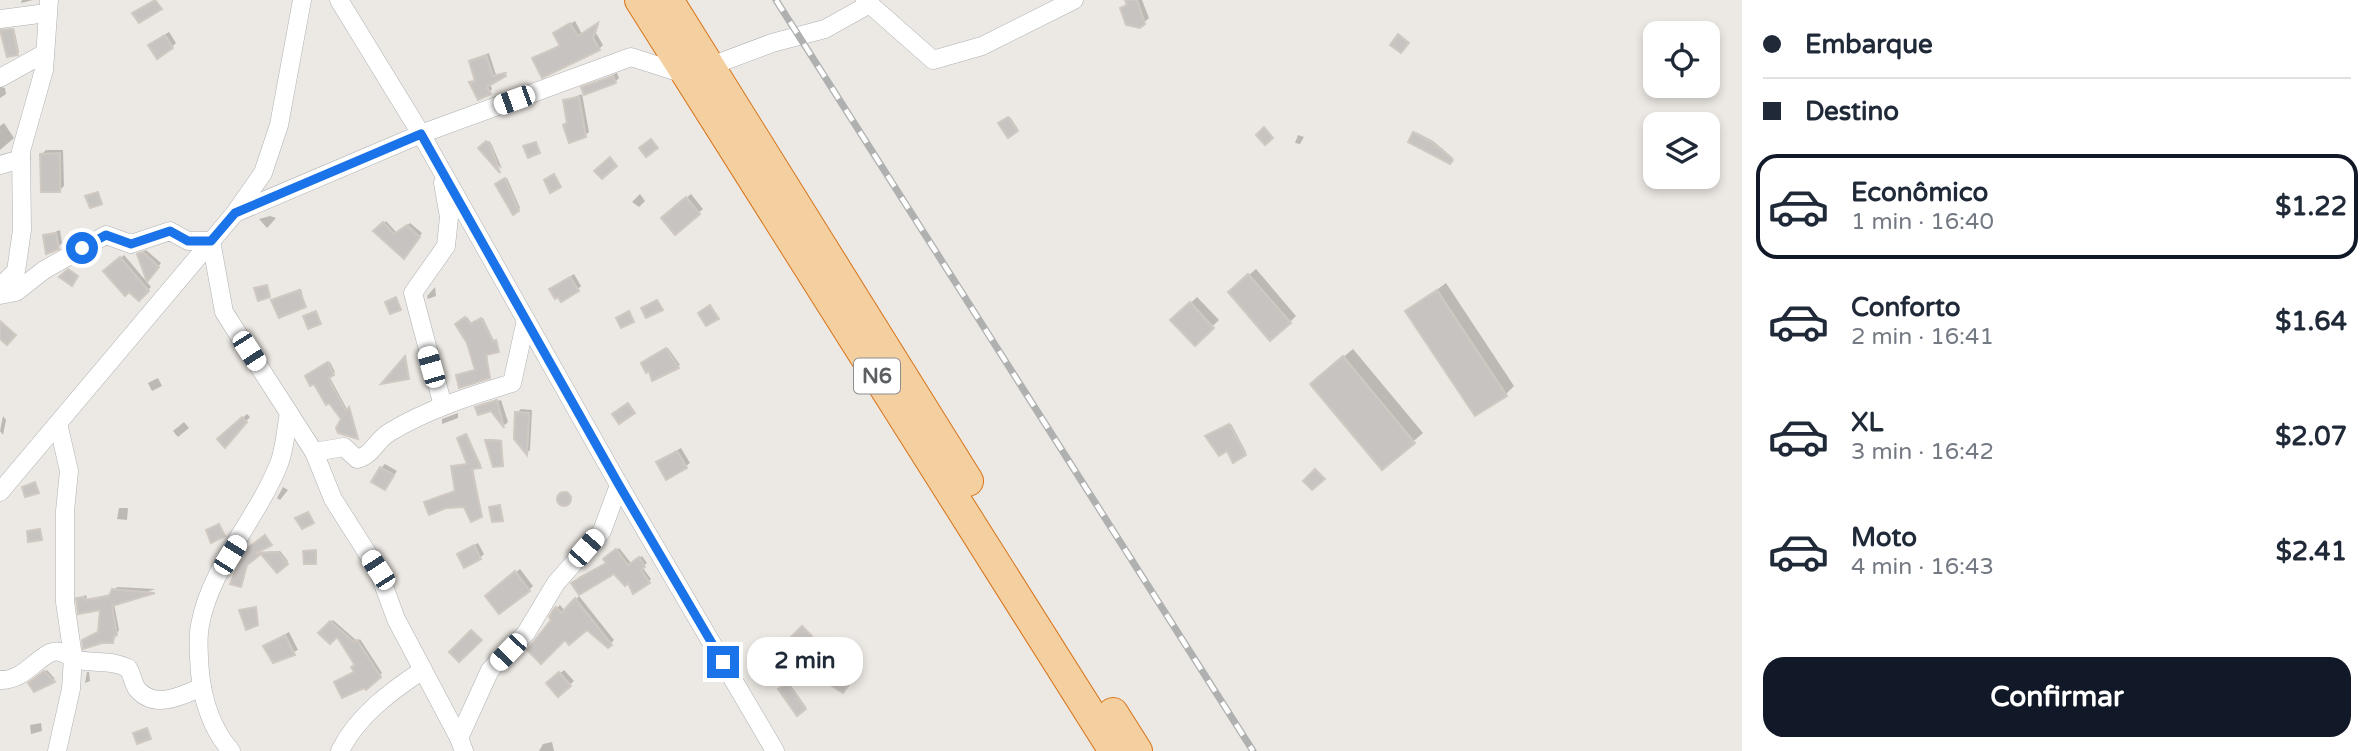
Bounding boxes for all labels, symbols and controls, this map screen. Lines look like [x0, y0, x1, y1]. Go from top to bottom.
map controls [1643, 21, 1720, 189]
button: locate [1643, 21, 1720, 98]
text: Embarque [1805, 29, 1933, 60]
car [491, 83, 538, 117]
text: Destino [1805, 96, 1899, 127]
button: layers [1643, 112, 1720, 189]
icon: car [1767, 175, 1830, 238]
text: Econômico [1851, 177, 1988, 208]
text: $1.22 [2275, 191, 2347, 222]
text: 1 min · 16:40 [1851, 208, 1994, 236]
route start [66, 232, 98, 264]
icon: car [1767, 290, 1830, 353]
text: Conforto [1851, 292, 1960, 323]
text: $1.64 [2275, 306, 2347, 337]
text: 2 min · 16:41 [1851, 323, 1994, 351]
car [229, 328, 270, 374]
car [416, 344, 447, 390]
road number: N6 [854, 358, 900, 394]
icon: car [1767, 405, 1830, 468]
text: XL [1851, 407, 1883, 438]
text: $2.07 [2275, 421, 2347, 452]
text: 3 min · 16:42 [1851, 438, 1994, 466]
icon: car [1767, 520, 1830, 583]
text: Moto [1851, 522, 1917, 553]
car [565, 525, 608, 571]
car [210, 532, 251, 578]
text: $2.41 [2276, 536, 2347, 567]
car [358, 547, 399, 593]
text: 4 min · 16:43 [1851, 553, 1994, 581]
car [486, 630, 531, 674]
callout: 2 min [748, 638, 863, 686]
route end [707, 646, 739, 678]
text: 2 min [774, 647, 836, 675]
button: Confirmar [1763, 657, 2351, 737]

